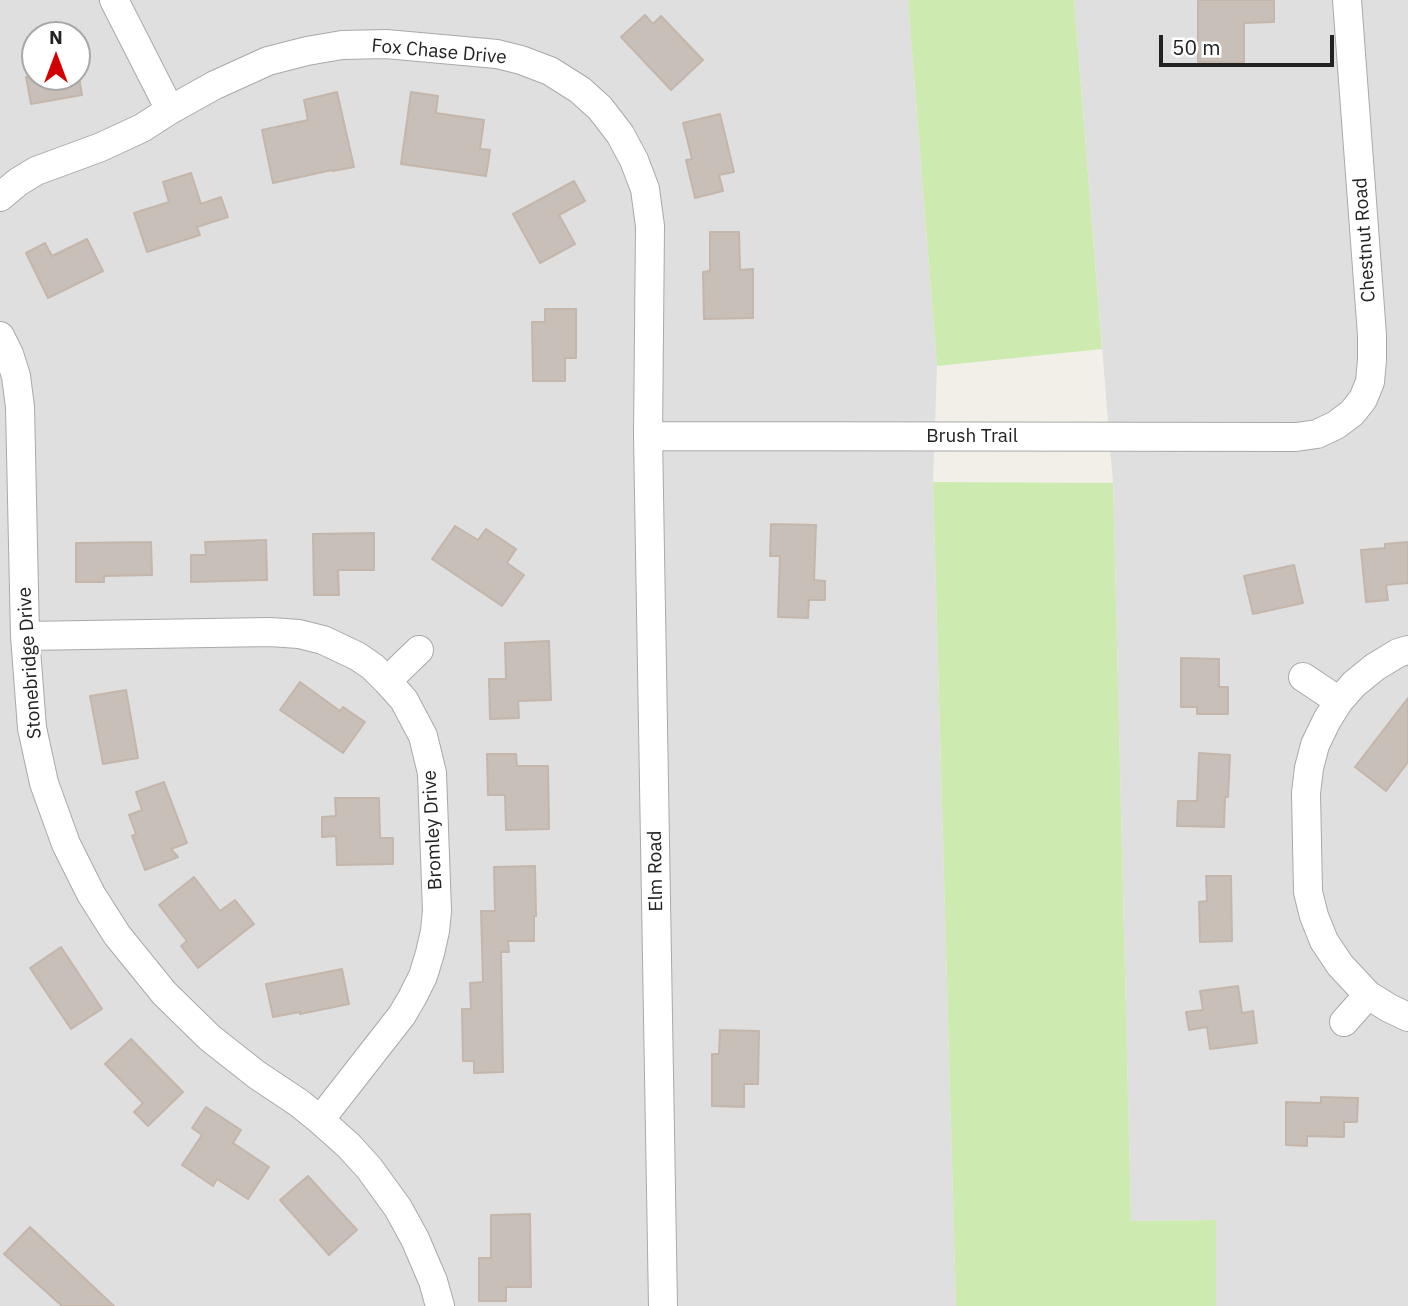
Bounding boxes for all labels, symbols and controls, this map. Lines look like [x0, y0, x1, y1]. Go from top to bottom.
north arrow [21, 21, 91, 91]
scale bar [1163, 21, 1338, 65]
text: N [49, 25, 63, 49]
text: 50 m [1172, 33, 1221, 61]
street label: Fox Chase Drive [370, 35, 508, 69]
street label: Chestnut Road [1349, 177, 1381, 303]
street label: Brush Trail [926, 426, 1018, 448]
street label: Stonebridge Drive [13, 586, 47, 740]
street label: Bromley Drive [418, 769, 448, 891]
street label: Elm Road [644, 830, 668, 912]

